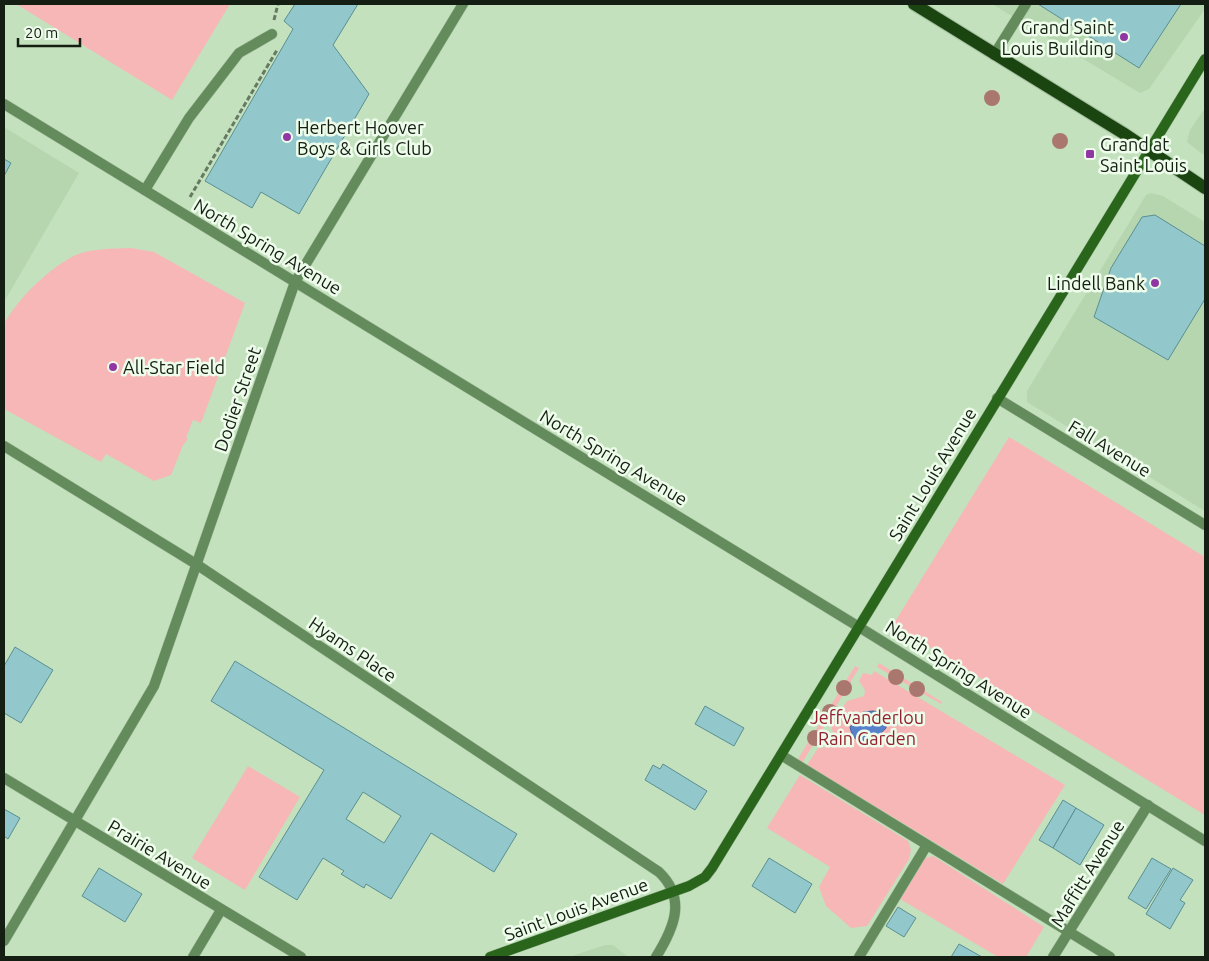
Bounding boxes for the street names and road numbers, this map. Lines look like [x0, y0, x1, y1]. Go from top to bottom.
street label: North Spring Avenue [191, 194, 345, 298]
street label: Dodier Street [210, 344, 264, 454]
street label: Saint Louis Avenue [884, 404, 980, 544]
street label: North Spring Avenue [537, 405, 691, 509]
street label: Fall Avenue [1065, 416, 1155, 480]
street label: Hyams Place [306, 612, 400, 686]
street label: North Spring Avenue [882, 616, 1036, 722]
street label: Prairie Avenue [105, 815, 215, 893]
street label: Maffitt Avenue [1046, 816, 1128, 930]
street label: Saint Louis Avenue [501, 874, 651, 944]

